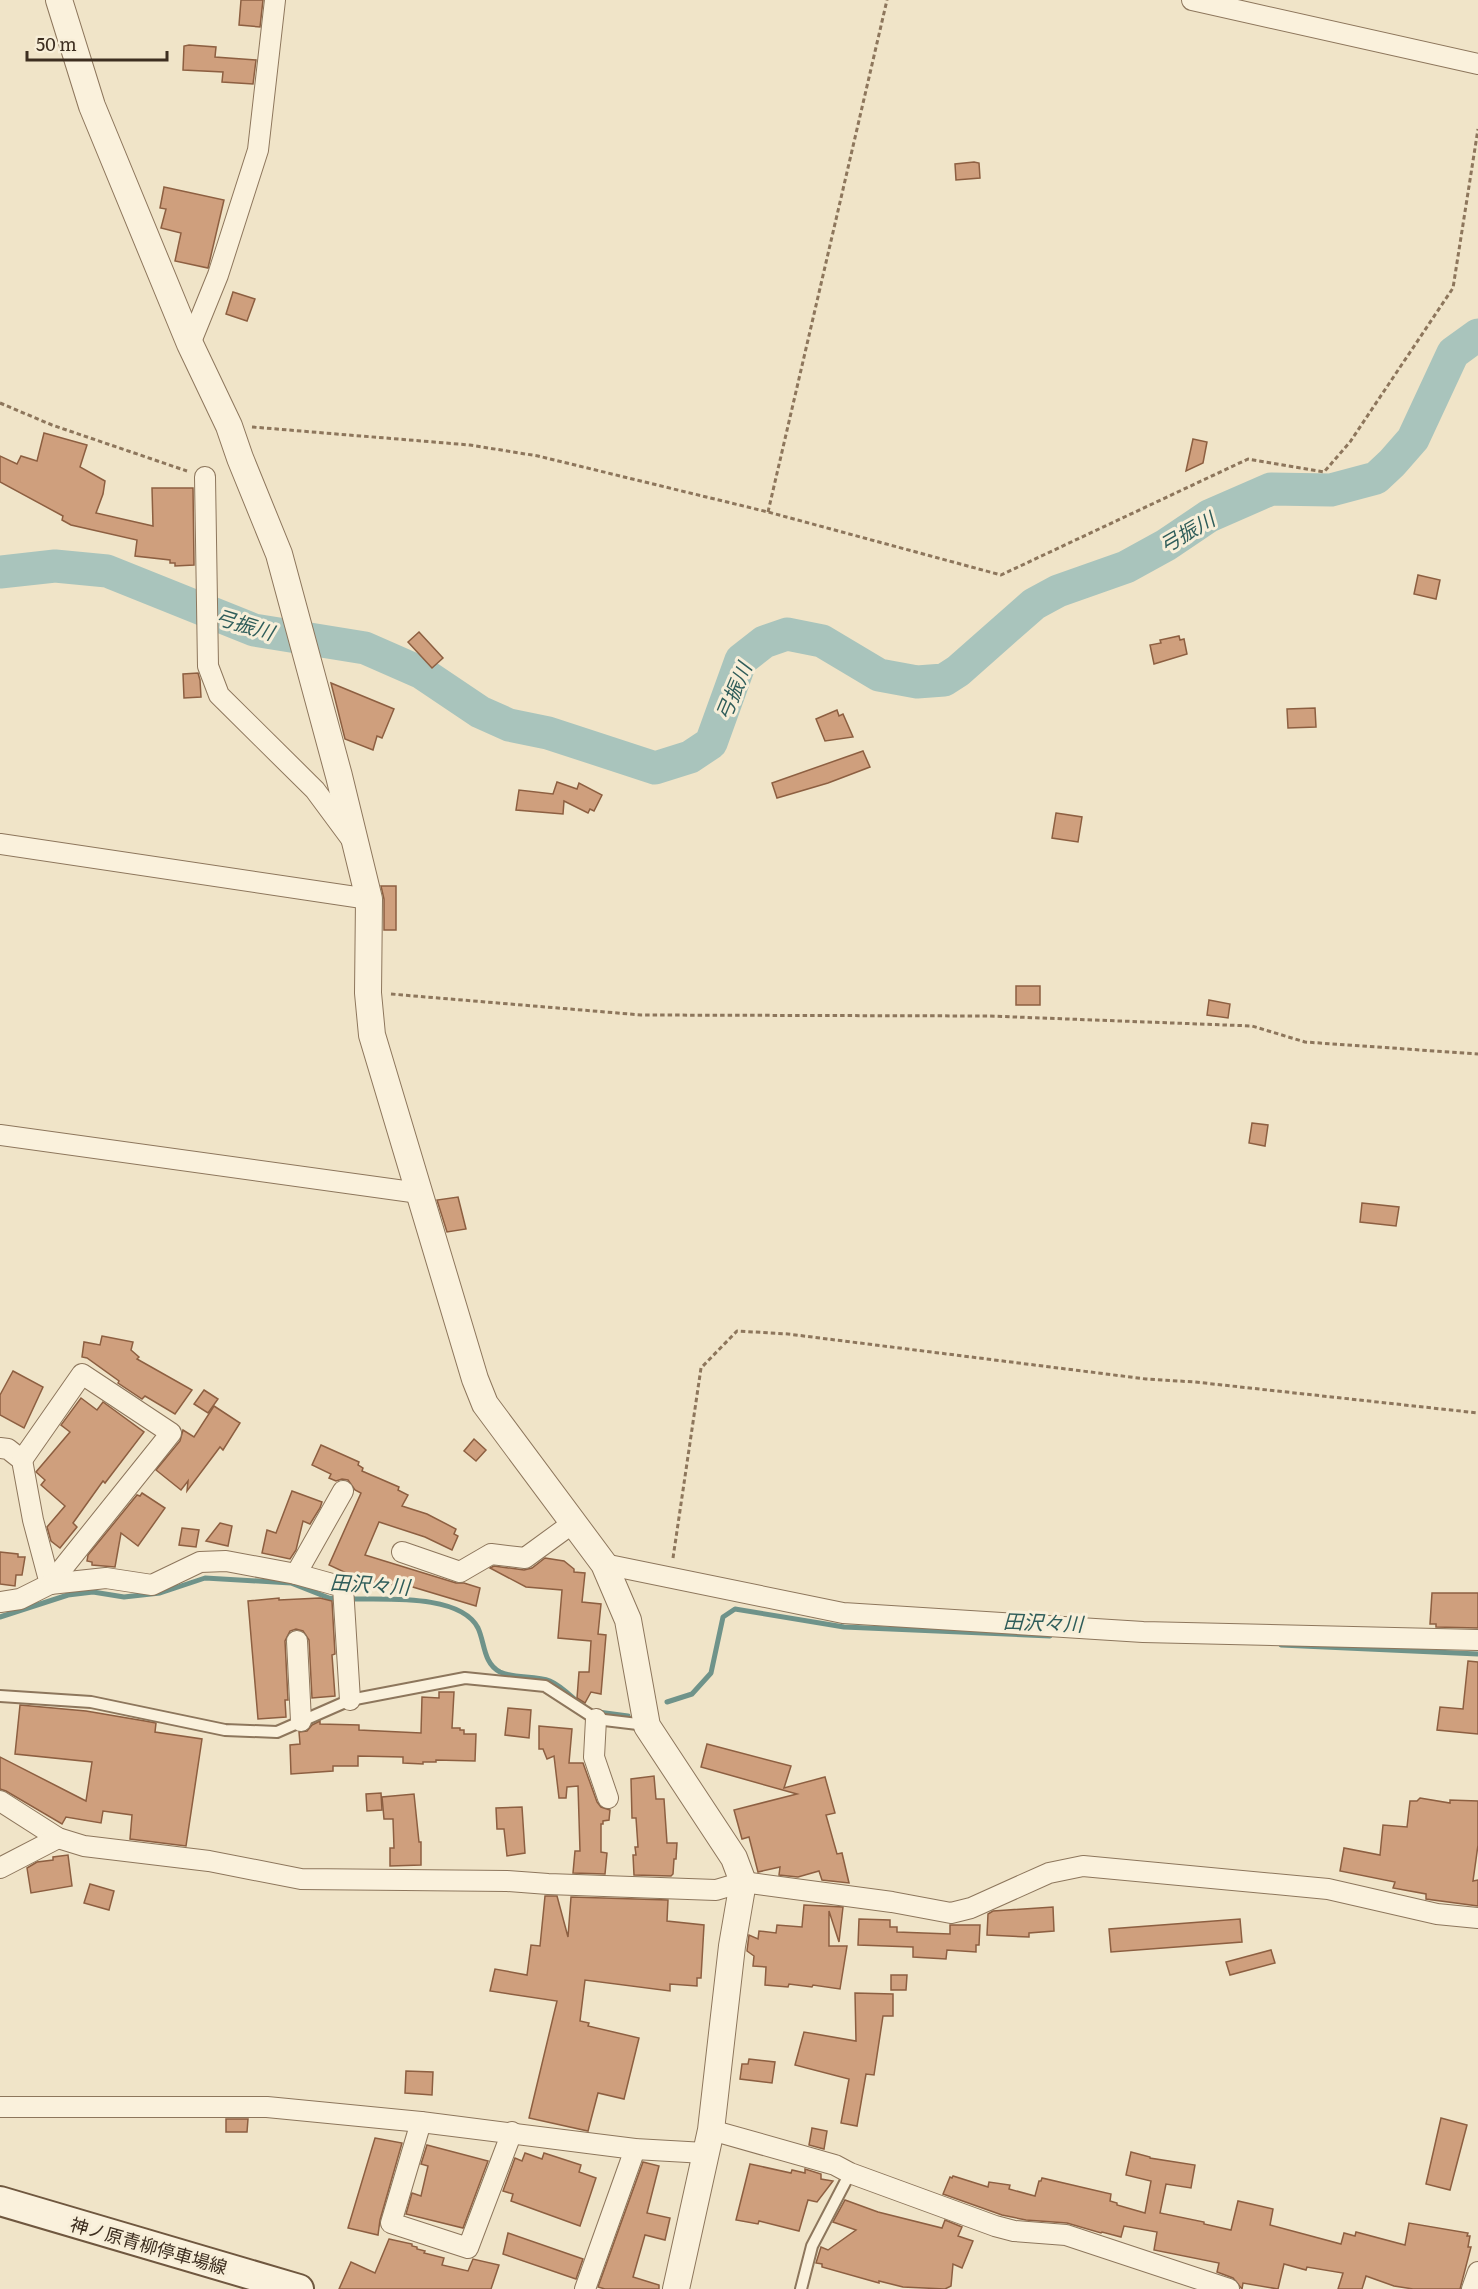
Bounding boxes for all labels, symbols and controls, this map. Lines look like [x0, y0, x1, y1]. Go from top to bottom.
scale bar [27, 24, 166, 62]
text: 50 m [36, 30, 77, 57]
water label: 弓振川 [1153, 502, 1221, 559]
water label: 弓振川 [212, 600, 280, 647]
water label: 弓振川 [706, 656, 758, 724]
water label: 田沢々川 [329, 1565, 413, 1601]
water label: 田沢々川 [1003, 1605, 1085, 1637]
street label: 神ノ原青柳停車場線 [67, 2210, 231, 2280]

